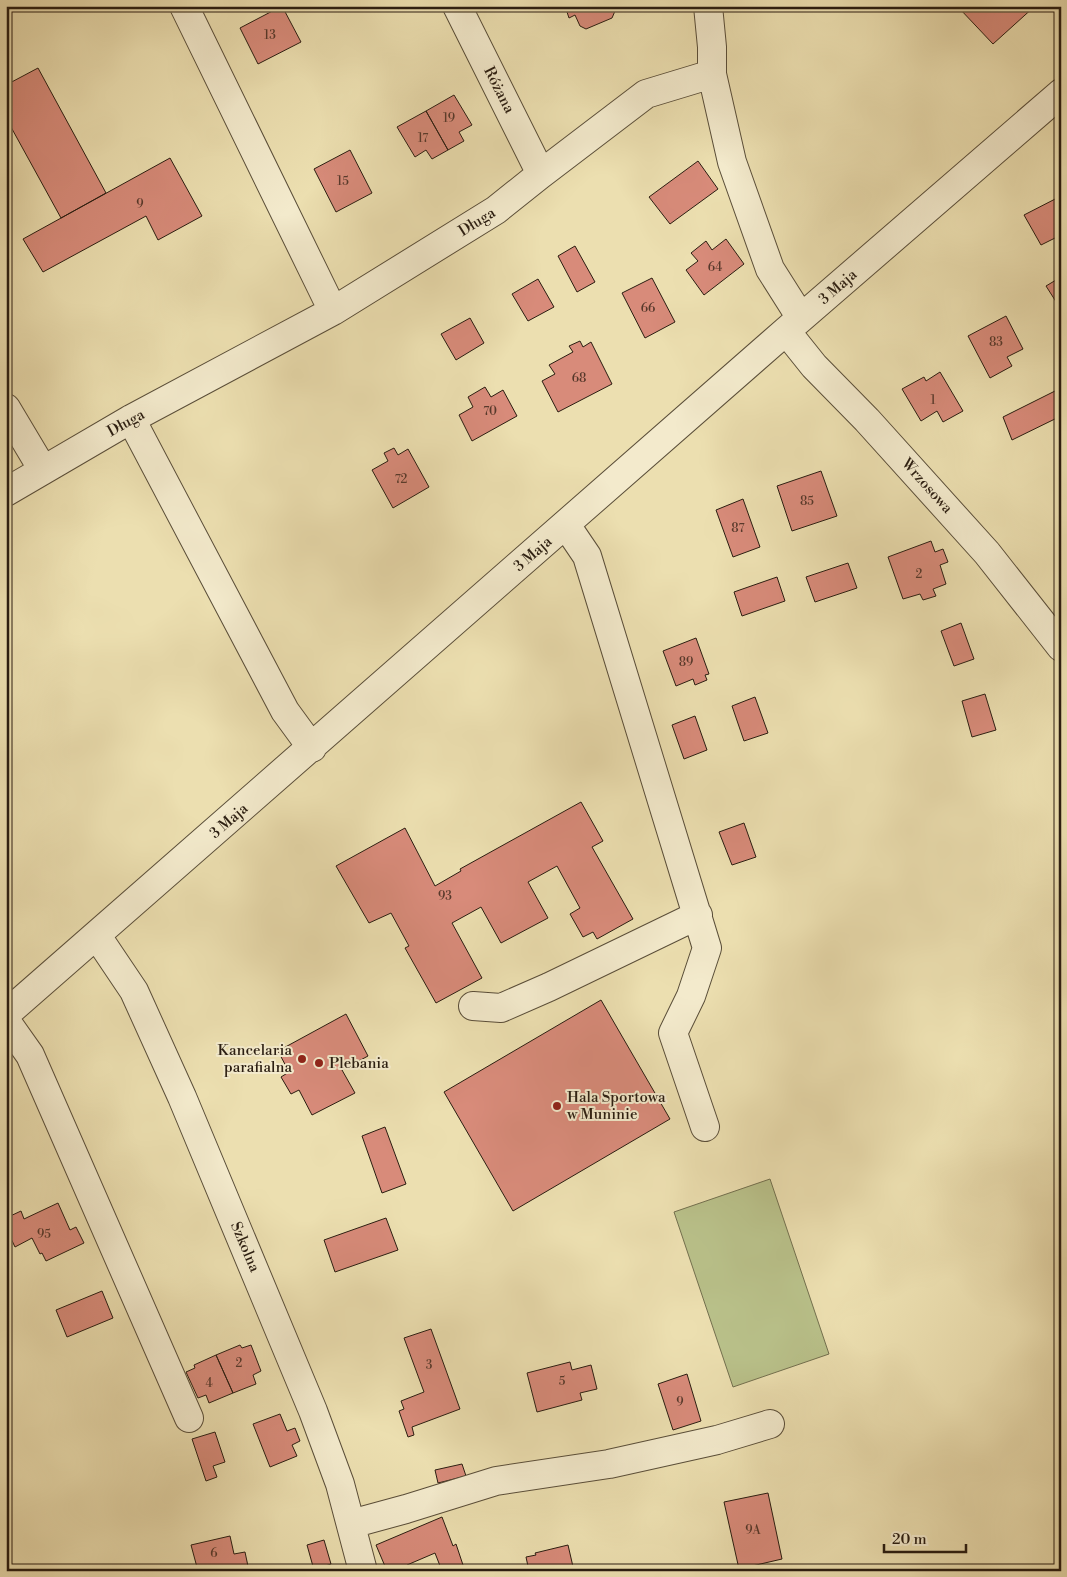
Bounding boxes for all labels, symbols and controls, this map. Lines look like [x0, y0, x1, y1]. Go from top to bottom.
house number: 13 [264, 28, 276, 43]
street label: Różana [479, 63, 519, 117]
house number: 19 [443, 111, 455, 126]
house number: 17 [418, 131, 428, 146]
house number: 15 [337, 174, 349, 189]
house number: 9 [136, 197, 144, 212]
street label: Długa [455, 203, 499, 241]
house number: 64 [708, 260, 722, 275]
street label: 3 Maja [815, 265, 861, 309]
house number: 66 [641, 301, 655, 316]
house number: 83 [989, 335, 1003, 350]
house number: 68 [572, 371, 586, 386]
house number: 1 [930, 393, 936, 408]
house number: 70 [483, 404, 497, 419]
street label: Długa [104, 405, 148, 441]
street label: Wrzosowa [897, 454, 957, 518]
house number: 72 [395, 472, 408, 487]
house number: 85 [800, 494, 814, 509]
house number: 87 [731, 521, 745, 536]
street label: 3 Maja [510, 532, 556, 576]
house number: 2 [916, 567, 923, 582]
house number: 89 [679, 655, 693, 670]
street label: 3 Maja [206, 799, 252, 843]
house number: 93 [438, 889, 452, 904]
place label: Kancelaria parafialna [217, 1041, 292, 1077]
marker: Kancelaria parafialna [296, 1053, 308, 1065]
place label: Plebania [329, 1054, 389, 1073]
marker: Plebania [313, 1057, 325, 1069]
place label: Hala Sportowa w Muninie [566, 1088, 666, 1124]
marker: Hala Sportowa w Muninie [551, 1100, 563, 1112]
street label: Szkolna [226, 1219, 264, 1275]
house number: 95 [37, 1227, 51, 1242]
house number: 2 [236, 1356, 243, 1371]
house number: 3 [426, 1358, 433, 1373]
house number: 5 [559, 1374, 566, 1389]
house number: 4 [205, 1376, 213, 1391]
house number: 9 [676, 1395, 684, 1410]
scale bar [884, 1522, 967, 1554]
house number: 9A [745, 1523, 762, 1538]
text: 20 m [892, 1530, 927, 1549]
house number: 6 [210, 1546, 218, 1561]

